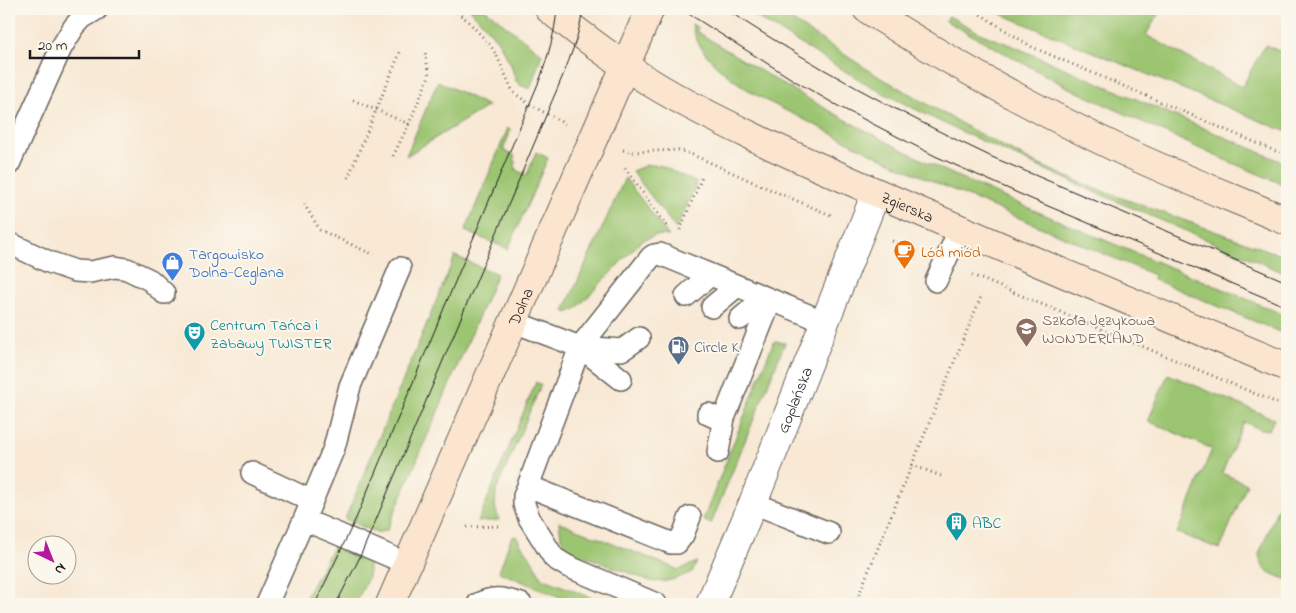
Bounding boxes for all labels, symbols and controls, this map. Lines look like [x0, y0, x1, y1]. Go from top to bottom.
scale bar [30, 28, 139, 60]
text: 20 m [38, 35, 68, 57]
street label: Zgierska [877, 186, 937, 230]
cafe icon: Lód miód [893, 239, 917, 270]
place label: Lód miód [921, 241, 981, 265]
place label: Targowisko Dolna-Ceglana [188, 243, 284, 285]
shop icon: Targowisko Dolna-Ceglana [161, 250, 185, 281]
street label: Dolna [503, 284, 541, 331]
place label: Szkoła Językowa WONDERLAND [1042, 309, 1155, 351]
place label: Centrum Tańca i Zabawy TWISTER [210, 314, 332, 356]
school or university icon: Szkoła Językowa WONDERLAND [1014, 316, 1038, 347]
theatre icon: Centrum Tańca i Zabawy TWISTER [182, 321, 206, 352]
fuel station icon: Circle K [666, 334, 690, 365]
place label: Circle K [694, 336, 740, 360]
street label: Goplańska [772, 364, 820, 437]
building icon: ABC [944, 510, 968, 541]
place label: ABC [972, 512, 1002, 536]
north arrow [28, 536, 78, 586]
text: N [49, 558, 70, 579]

